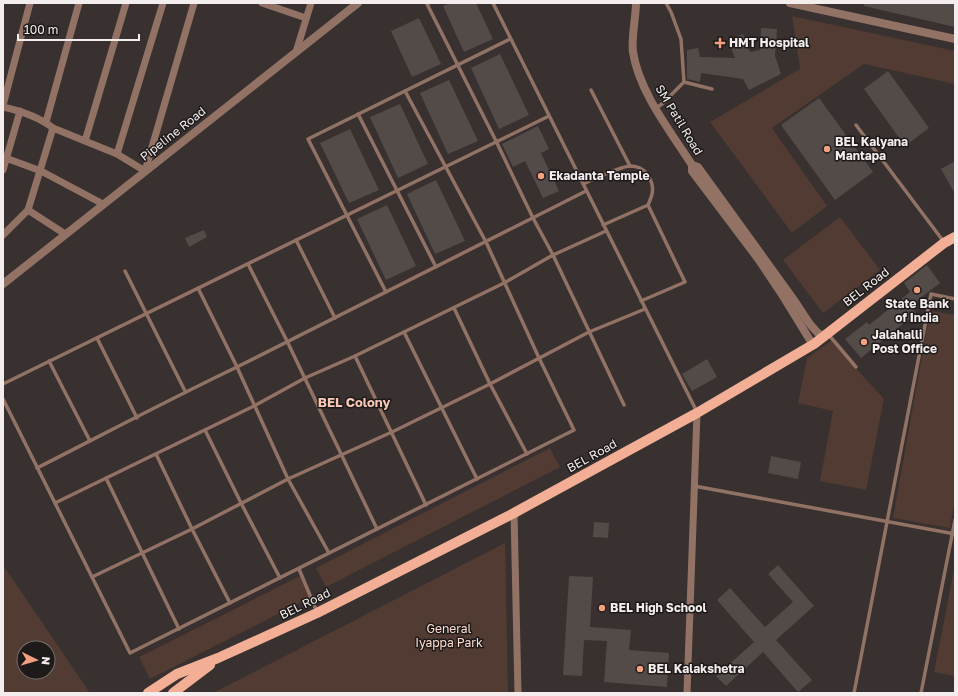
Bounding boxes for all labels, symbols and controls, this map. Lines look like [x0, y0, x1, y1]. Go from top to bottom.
scale bar [18, 16, 139, 42]
text: 100 m [24, 22, 58, 37]
place label: HMT Hospital [729, 35, 809, 50]
marker: HMT Hospital [714, 37, 726, 49]
street label: SM Patil Road [652, 82, 706, 158]
street label: Pipeline Road [137, 103, 209, 164]
place label: BEL Kalyana Mantapa [835, 134, 908, 163]
marker: BEL Kalyana Mantapa [822, 144, 832, 154]
place label: Ekadanta Temple [549, 168, 650, 183]
marker: Ekadanta Temple [536, 171, 546, 181]
street label: BEL Road [840, 264, 892, 309]
marker: State Bank of India [912, 285, 922, 295]
place label: State Bank of India [885, 296, 949, 325]
place label: Jalahalli Post Office [872, 327, 937, 356]
marker: Jalahalli Post Office [859, 337, 869, 347]
district label: BEL Colony [318, 394, 390, 410]
street label: BEL Road [564, 436, 619, 475]
street label: BEL Road [277, 585, 333, 622]
place label: BEL High School [610, 600, 706, 615]
marker: BEL High School [597, 603, 607, 613]
park label: General Iyappa Park [415, 621, 483, 650]
north arrow [16, 640, 56, 680]
text: N [40, 656, 53, 666]
place label: BEL Kalakshetra [648, 661, 745, 676]
marker: BEL Kalakshetra [635, 664, 645, 674]

